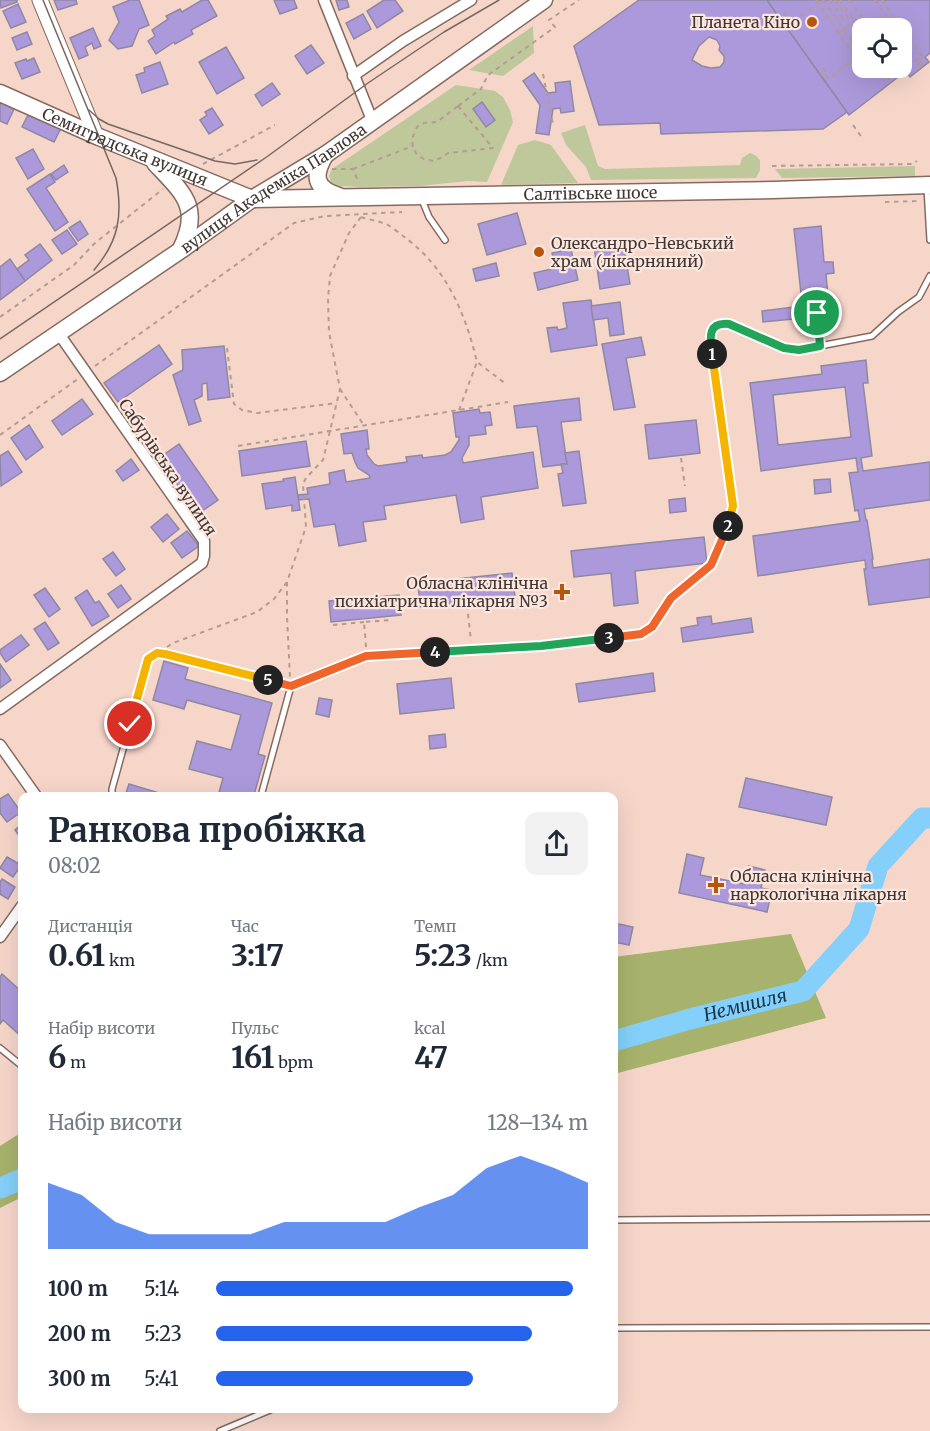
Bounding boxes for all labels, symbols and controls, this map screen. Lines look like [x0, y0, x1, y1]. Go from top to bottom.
place label: Планета Кіно [691, 12, 800, 32]
marker: Планета Кіно [805, 15, 819, 29]
map controls [852, 18, 912, 78]
button: locate [852, 18, 912, 78]
street label: Семиградська вулиця [39, 103, 211, 190]
street label: вулиця Академіка Павлова [176, 119, 370, 257]
street label: Салтівське шосе [524, 182, 657, 204]
place label: Олександро-Невський храм (лікарняний) [551, 233, 734, 271]
marker: Олександро-Невський храм (лікарняний) [532, 245, 546, 259]
pin [791, 287, 842, 338]
icon: arrive [800, 296, 833, 329]
pin: 1 [697, 339, 727, 369]
text: 1 [708, 344, 716, 364]
street label: Сабурівська вулиця [115, 395, 221, 539]
pin: 2 [713, 511, 743, 541]
text: 2 [723, 516, 733, 536]
place label: Обласна клінічна психіатрична лікарня №3 [335, 573, 548, 611]
marker: Обласна клінічна психіатрична лікарня №3 [553, 583, 571, 601]
pin: 3 [594, 623, 624, 653]
text: 3 [604, 628, 614, 648]
pin: 4 [420, 637, 450, 667]
text: 4 [430, 642, 440, 662]
pin: 5 [253, 665, 283, 695]
text: 5 [263, 670, 273, 690]
pin [104, 698, 155, 749]
icon: check [113, 707, 146, 740]
text: Ранкова пробіжка [48, 810, 366, 851]
button: share [525, 812, 588, 875]
text: 08:02 [48, 853, 101, 878]
place label: Обласна клінічна наркологічна лікарня [730, 866, 907, 904]
marker: Обласна клінічна наркологічна лікарня [707, 876, 725, 894]
text: Дистанція [48, 916, 133, 936]
text: Час [231, 916, 259, 936]
text: Темп [414, 916, 456, 936]
text: 0.61 [48, 936, 105, 974]
text: 3:17 [231, 936, 284, 974]
text: 5:23 [414, 936, 472, 974]
text: km [105, 950, 135, 970]
text: /km [472, 950, 508, 970]
water label: Немишля [701, 983, 789, 1026]
text: Набір висоти [48, 1018, 155, 1038]
text: Пульс [231, 1018, 279, 1038]
text: kcal [414, 1018, 445, 1038]
text: 6 [48, 1038, 66, 1076]
text: 161 [231, 1038, 274, 1076]
text: 47 [414, 1038, 448, 1076]
text: m [66, 1052, 86, 1072]
text: bpm [274, 1052, 314, 1072]
text: Набір висоти [48, 1110, 182, 1135]
text: 128–134 m [487, 1110, 588, 1135]
text: 100 m [48, 1276, 108, 1301]
text: 5:14 [144, 1276, 179, 1301]
text: 200 m [48, 1321, 111, 1346]
text: 5:23 [144, 1321, 182, 1346]
text: 300 m [48, 1366, 111, 1391]
text: 5:41 [144, 1366, 179, 1391]

